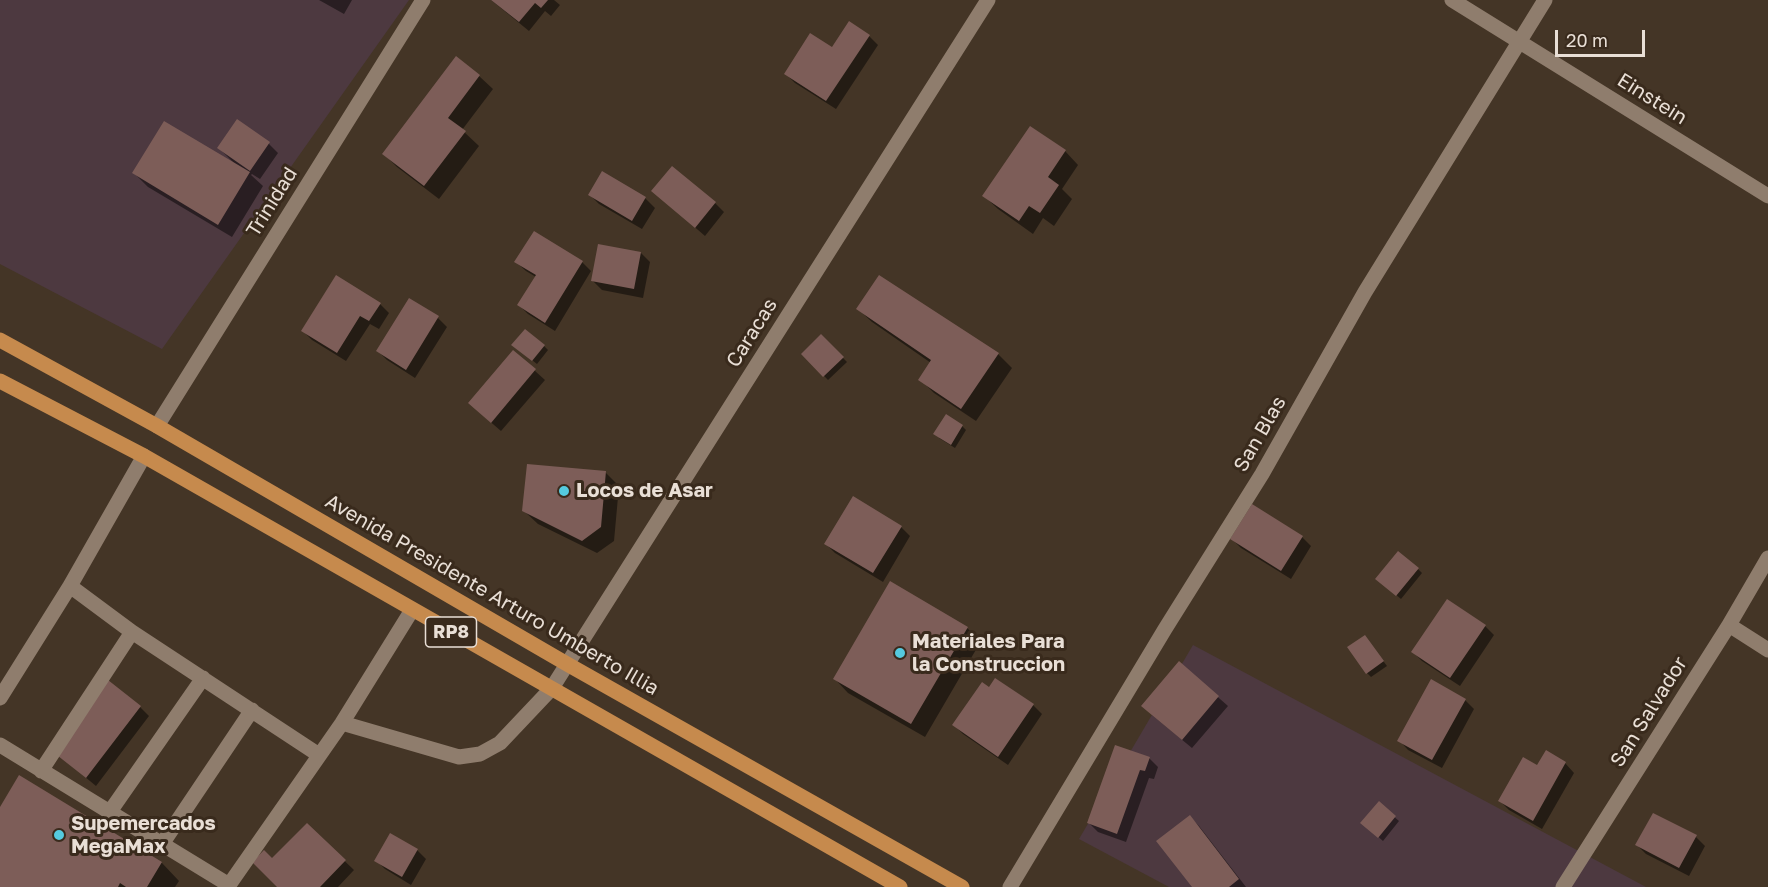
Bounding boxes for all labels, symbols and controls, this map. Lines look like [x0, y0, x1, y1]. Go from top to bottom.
scale bar [1558, 18, 1648, 56]
text: 20 m [1566, 29, 1608, 51]
street label: Einstein [1613, 68, 1691, 130]
street label: Trinidad [241, 163, 303, 241]
street label: Caracas [722, 294, 782, 372]
street label: San Blas [1229, 392, 1291, 476]
place label: Locos de Asar [576, 479, 713, 503]
marker: Locos de Asar [557, 484, 571, 498]
street label: Avenida Presidente Arturo Umberto Illia [321, 489, 663, 701]
road number: RP8 [426, 617, 476, 647]
place label: Materiales Para la Construccion [912, 630, 1065, 677]
marker: Materiales Para la Construccion [893, 646, 907, 660]
street label: San Salvador [1606, 652, 1692, 772]
place label: Supemercados MegaMax [71, 812, 216, 859]
marker: Supemercados MegaMax [52, 828, 66, 842]

